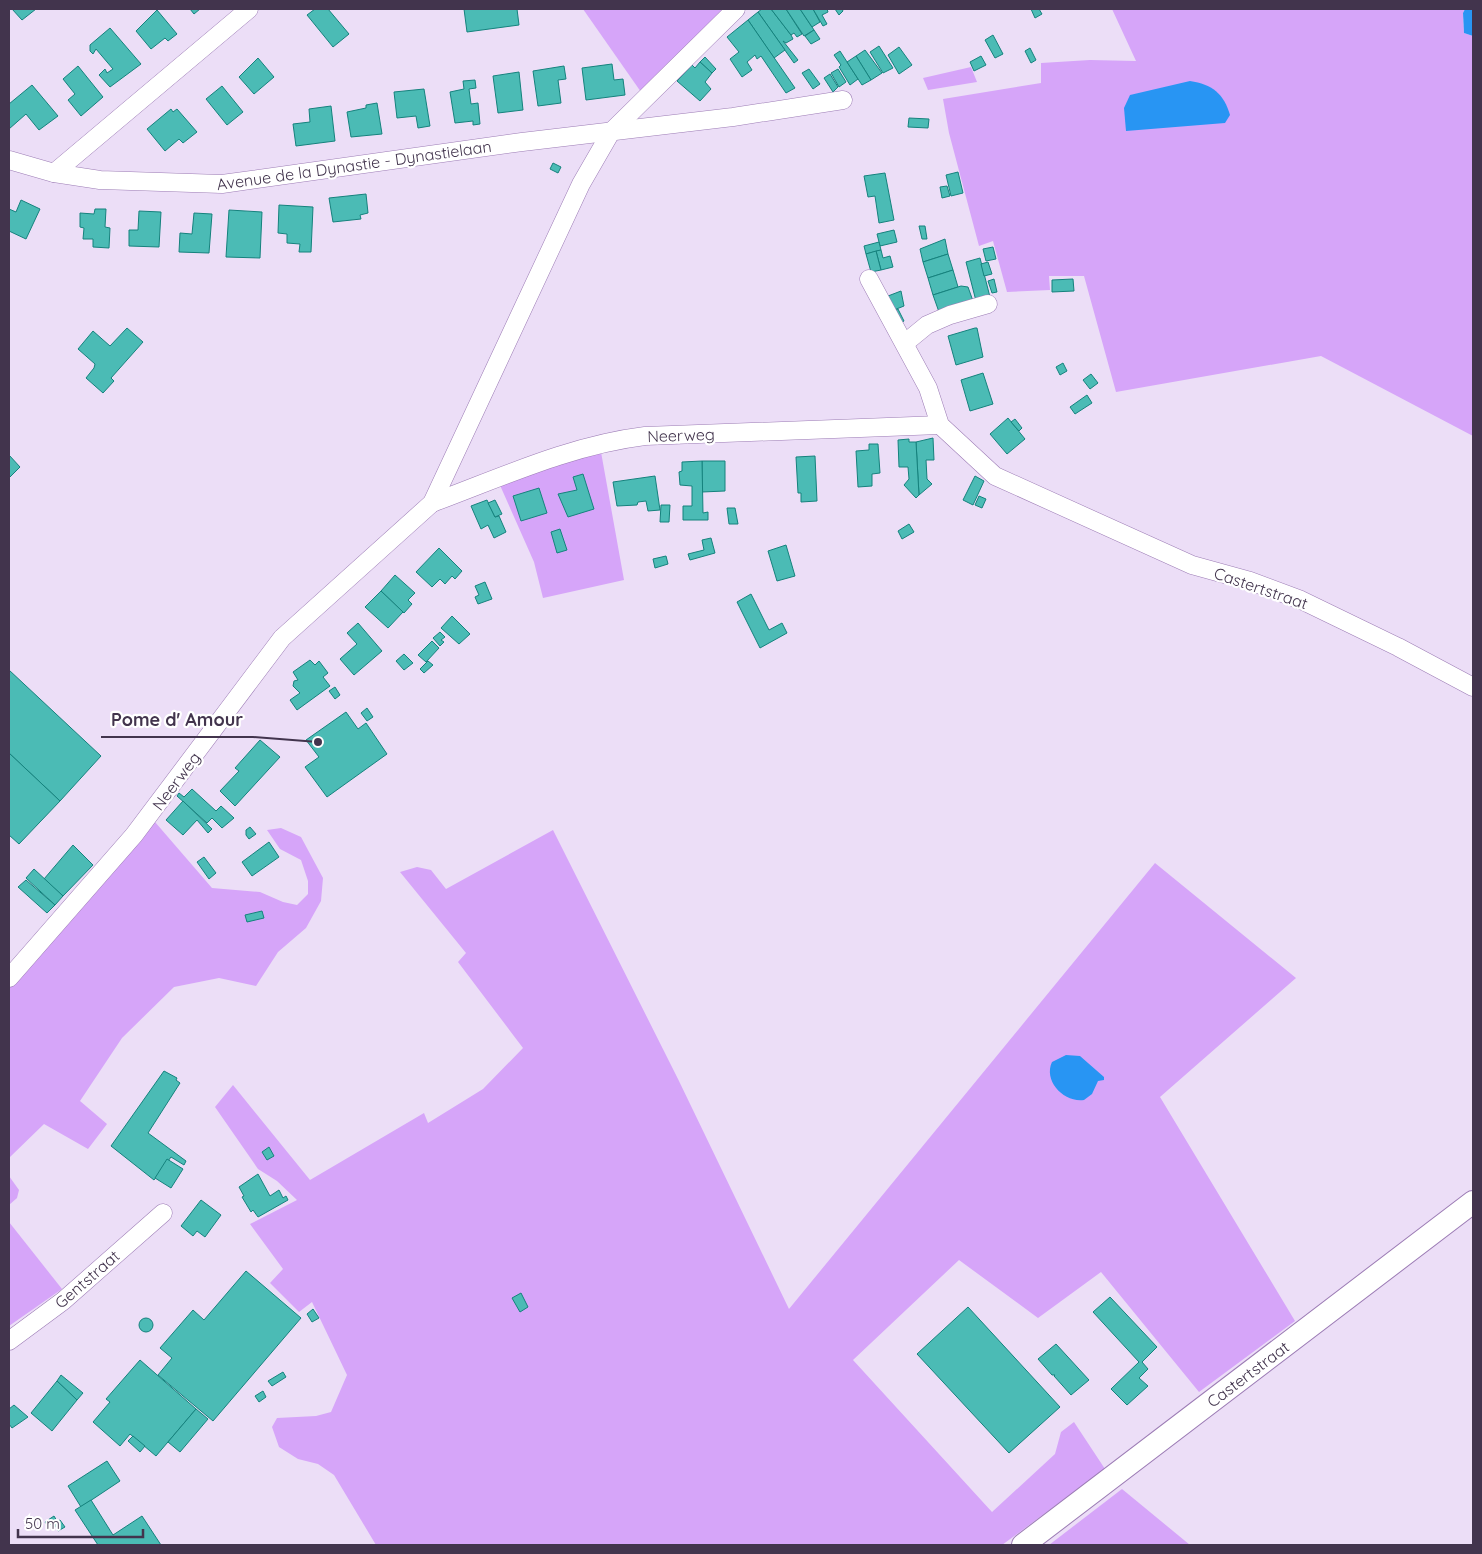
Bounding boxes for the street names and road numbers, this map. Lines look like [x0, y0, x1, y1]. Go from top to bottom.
street label: Avenue de la Dynastie - Dynastielaan [215, 136, 493, 194]
street label: Neerweg [647, 424, 715, 446]
street label: Castertstraat [1212, 563, 1310, 613]
street label: Neerweg [148, 748, 204, 814]
street label: Gentstraat [51, 1246, 123, 1312]
street label: Castertstraat [1203, 1337, 1293, 1411]

